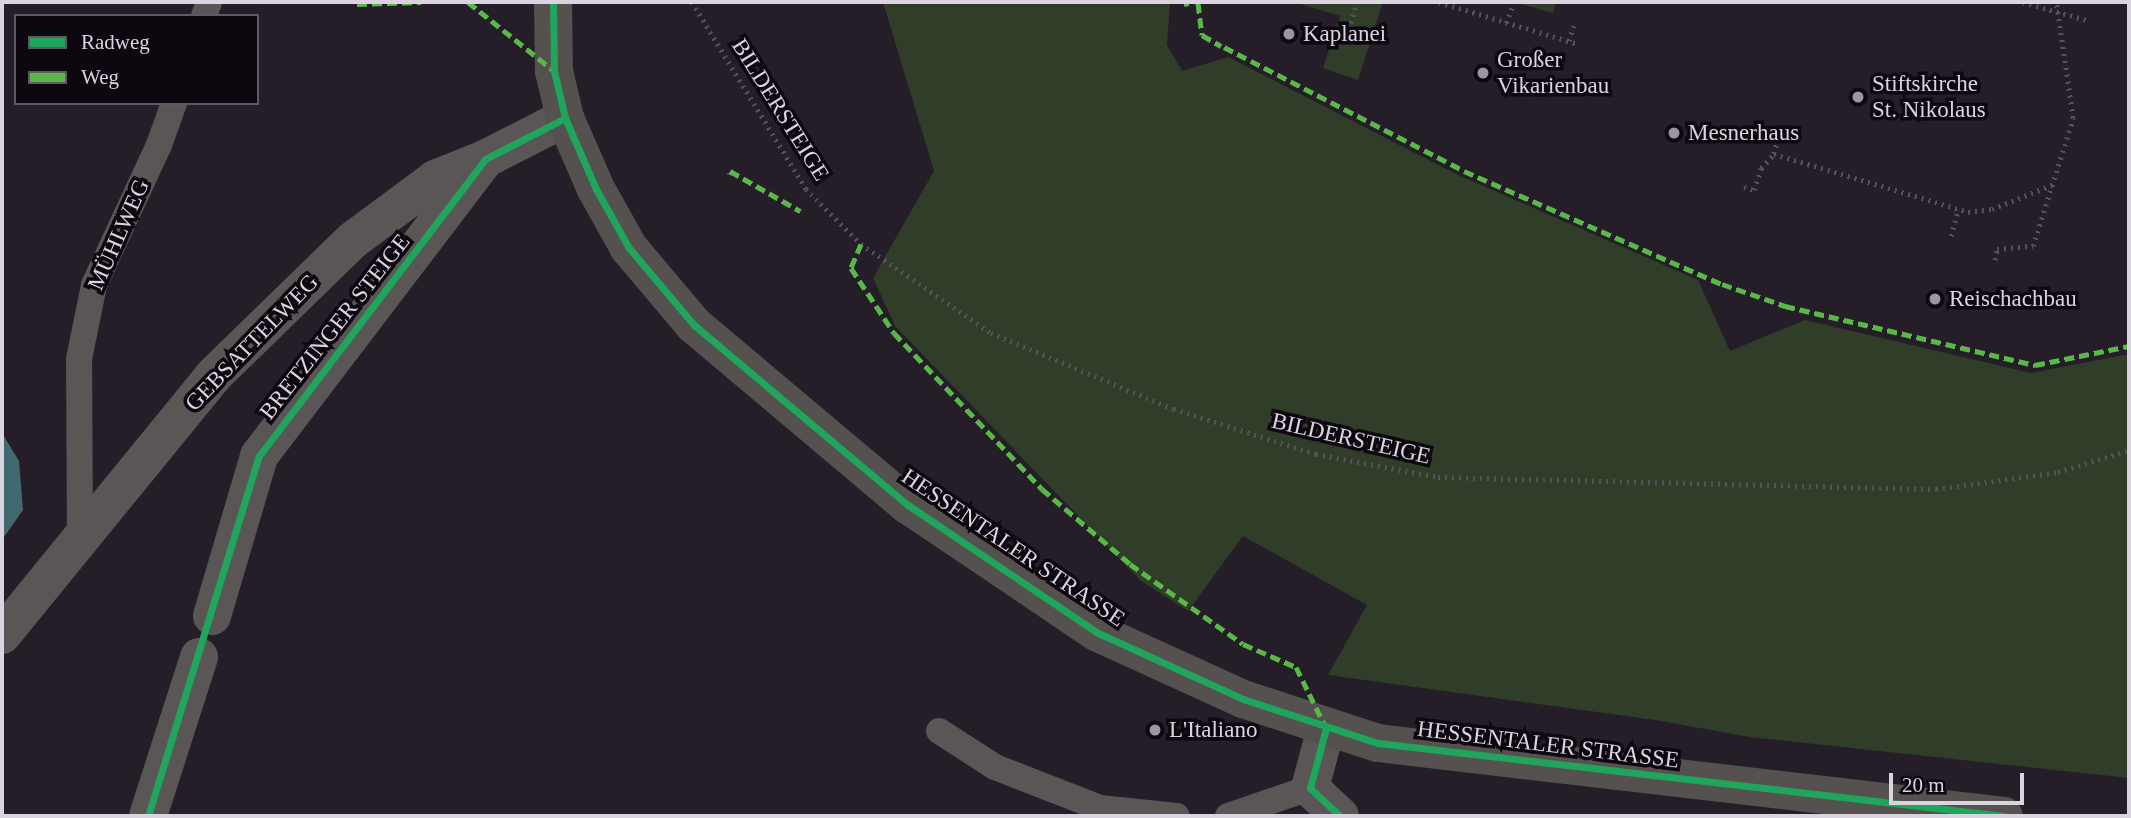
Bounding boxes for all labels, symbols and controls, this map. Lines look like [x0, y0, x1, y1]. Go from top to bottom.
legend [14, 14, 259, 105]
place label: Kaplanei [1303, 20, 1386, 48]
marker: Kaplanei [1281, 26, 1297, 42]
text: Radweg [81, 30, 150, 54]
street label: BILDERSTEIGE [725, 34, 835, 186]
place label: Großer Vikarienbau [1497, 46, 1609, 100]
text: Weg [81, 65, 119, 89]
marker: Großer Vikarienbau [1475, 65, 1491, 81]
place label: Stiftskirche St. Nikolaus [1872, 70, 1986, 124]
marker: Stiftskirche St. Nikolaus [1850, 89, 1866, 105]
place label: Mesnerhaus [1688, 119, 1799, 147]
marker: Mesnerhaus [1666, 125, 1682, 141]
street label: MÜHLWEG [82, 175, 156, 295]
street label: BRETZINGER STEIGE [254, 229, 416, 425]
street label: GEBSATTELWEG [180, 269, 324, 417]
place label: Reischachbau [1949, 285, 2077, 313]
marker: Reischachbau [1927, 291, 1943, 307]
street label: BILDERSTEIGE [1269, 407, 1433, 471]
street label: HESSENTALER STRASSE [896, 463, 1130, 633]
street label: HESSENTALER STRASSE [1416, 715, 1680, 775]
place label: L'Italiano [1169, 716, 1257, 744]
marker: L'Italiano [1147, 722, 1163, 738]
scale bar [1893, 758, 2028, 802]
text: 20 m [1902, 773, 1945, 797]

